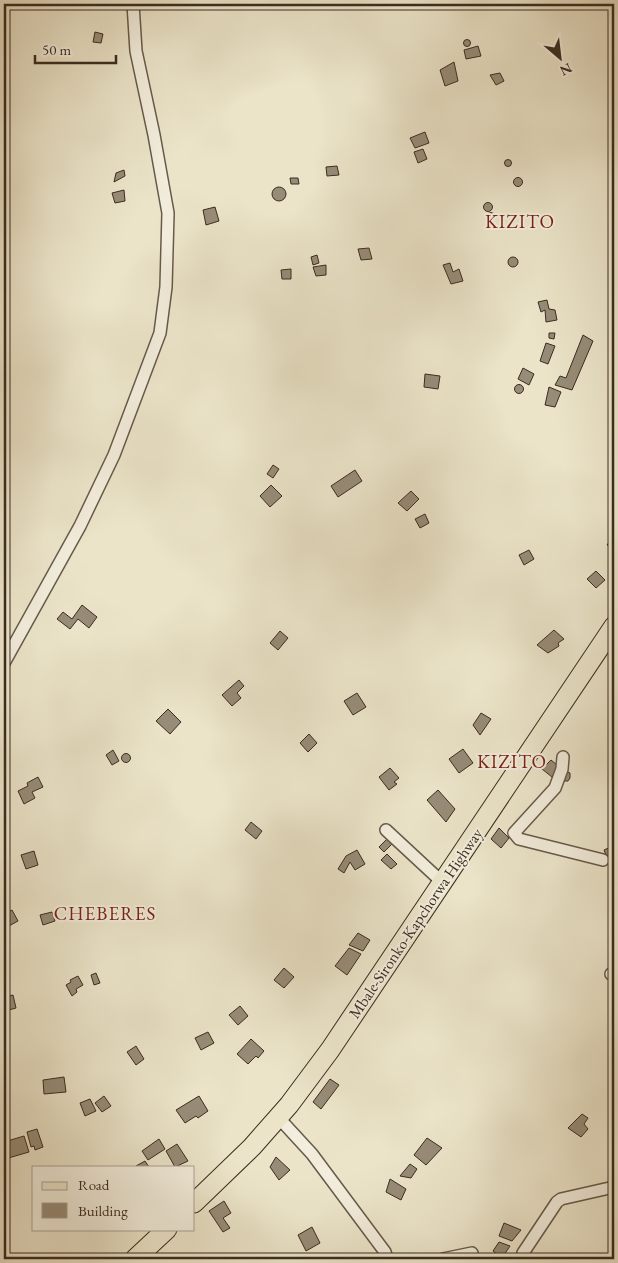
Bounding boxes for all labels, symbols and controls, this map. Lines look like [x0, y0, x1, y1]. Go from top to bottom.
scale bar [35, 32, 116, 64]
north arrow [536, 32, 586, 82]
text: 50 m [42, 40, 71, 59]
text: N [556, 59, 575, 80]
district label: KIZITO [485, 209, 555, 234]
district label: KIZITO [477, 749, 547, 774]
street label: Mbale-Sironko-Kapchorwa Highway [344, 823, 488, 1023]
district label: CHEBERES [54, 901, 156, 926]
legend [32, 1166, 195, 1230]
text: Road [78, 1175, 110, 1194]
text: Building [78, 1201, 128, 1220]

